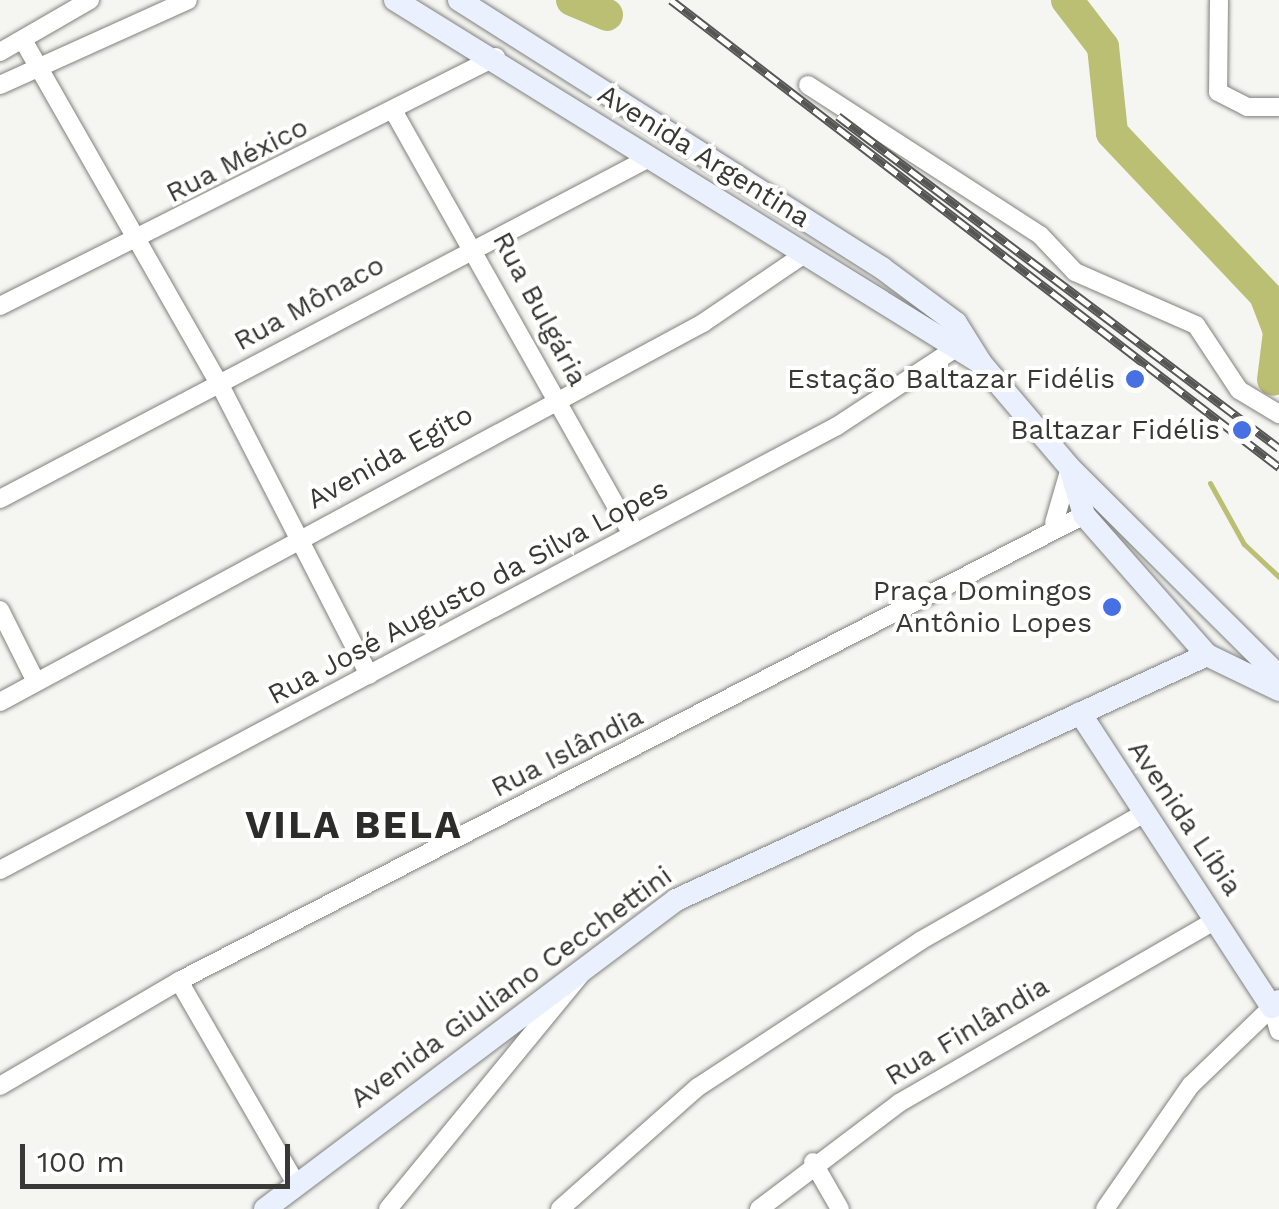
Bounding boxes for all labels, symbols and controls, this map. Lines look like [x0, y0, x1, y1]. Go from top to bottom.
street label: Avenida Argentina [591, 77, 817, 235]
street label: Rua México [160, 110, 314, 210]
street label: Rua Bulgária [485, 226, 595, 392]
street label: Rua Mônaco [228, 248, 390, 358]
place label: Estação Baltazar Fidélis [786, 362, 1115, 396]
marker: Estação Baltazar Fidélis [1124, 368, 1146, 390]
street label: Avenida Egito [301, 398, 479, 516]
place label: Baltazar Fidélis [1009, 413, 1220, 447]
marker: Baltazar Fidélis [1229, 417, 1255, 443]
street label: Rua José Augusto da Silva Lopes [261, 471, 675, 713]
place label: Praça Domingos Antônio Lopes [872, 574, 1092, 640]
marker: Praça Domingos Antônio Lopes [1101, 596, 1123, 618]
street label: Rua Islândia [485, 699, 649, 805]
street label: Avenida Líbia [1120, 734, 1250, 902]
district label: VILA BELA [245, 803, 463, 849]
street label: Avenida Giuliano Cecchettini [343, 859, 679, 1115]
street label: Rua Finlândia [879, 969, 1055, 1093]
scale bar [25, 1124, 295, 1186]
text: 100 m [37, 1144, 125, 1179]

